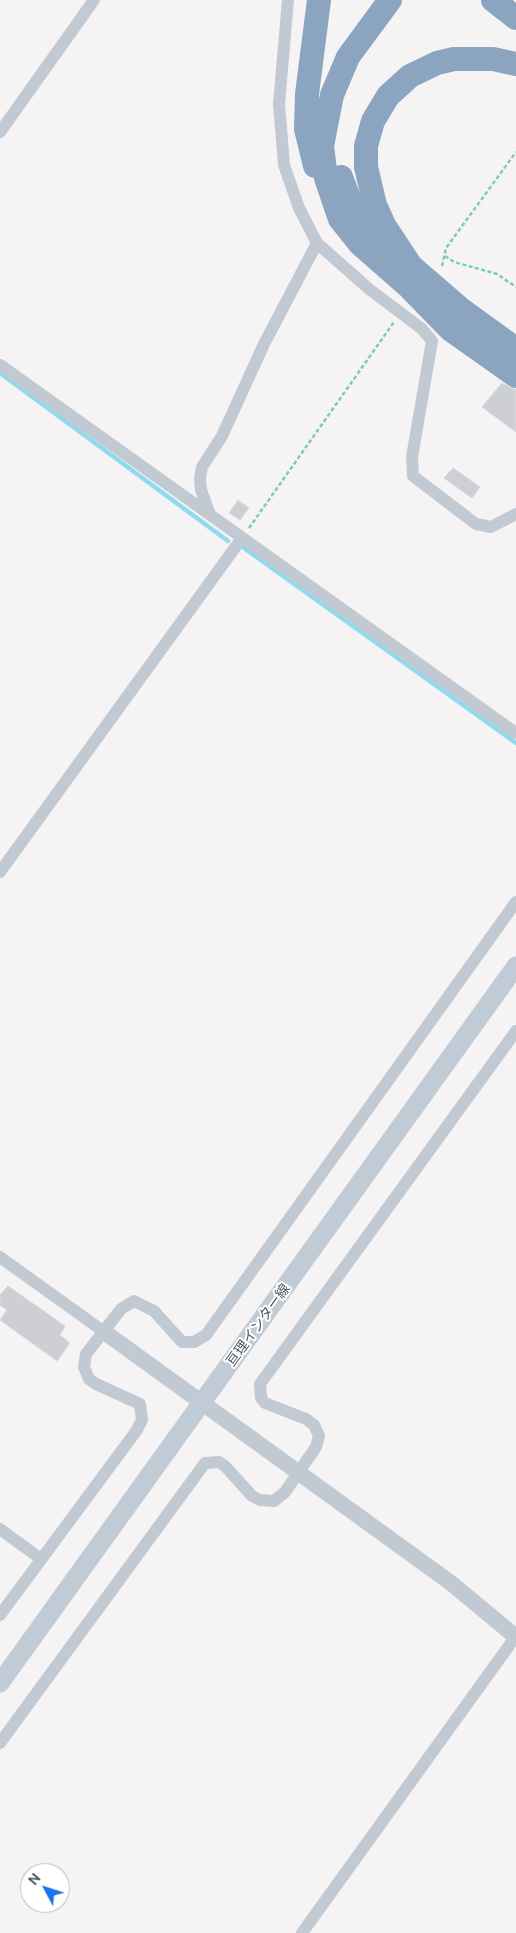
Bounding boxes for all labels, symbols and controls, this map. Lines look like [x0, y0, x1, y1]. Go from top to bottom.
street label: 亘理インター線 [222, 1280, 294, 1370]
north arrow [20, 1863, 70, 1913]
text: N [25, 1870, 44, 1888]

